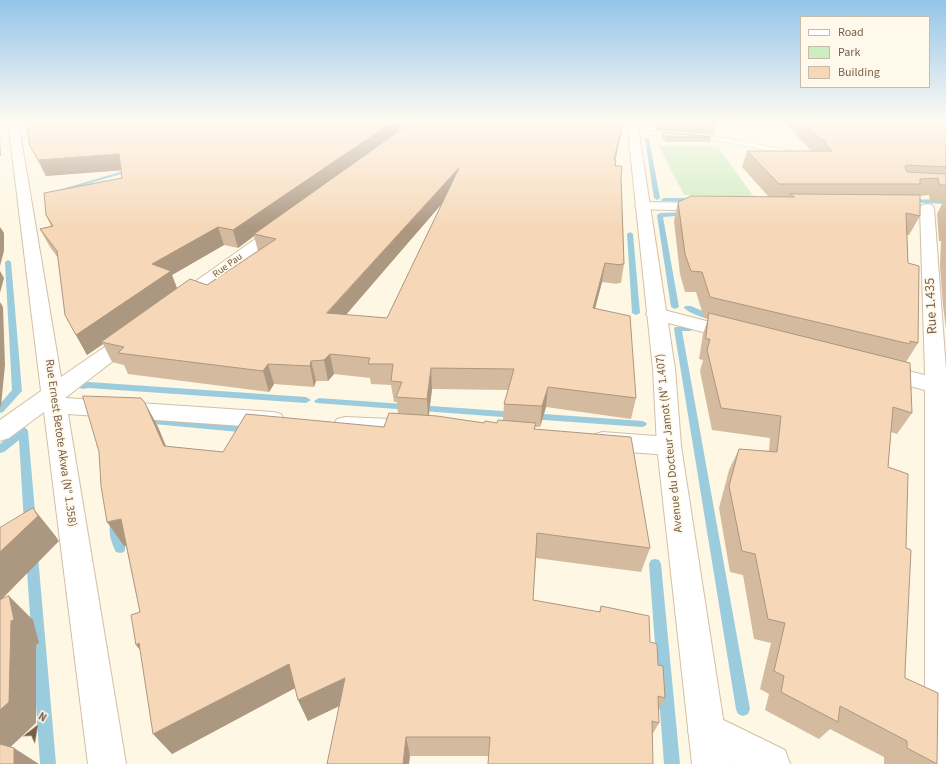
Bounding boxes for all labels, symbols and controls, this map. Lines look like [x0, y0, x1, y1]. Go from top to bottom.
legend [800, 16, 930, 88]
text: Road [838, 24, 864, 41]
text: Park [838, 44, 860, 61]
text: Building [838, 64, 880, 81]
street label: Rue Pau [211, 251, 245, 281]
street label: Rue 1.435 [922, 277, 942, 335]
street label: Avenue du Docteur Jamot (N° 1.407) [653, 353, 687, 533]
street label: Rue Ernest Betote Akwa (N° 1.358) [41, 358, 79, 528]
north arrow [16, 708, 56, 748]
text: N [35, 709, 49, 726]

